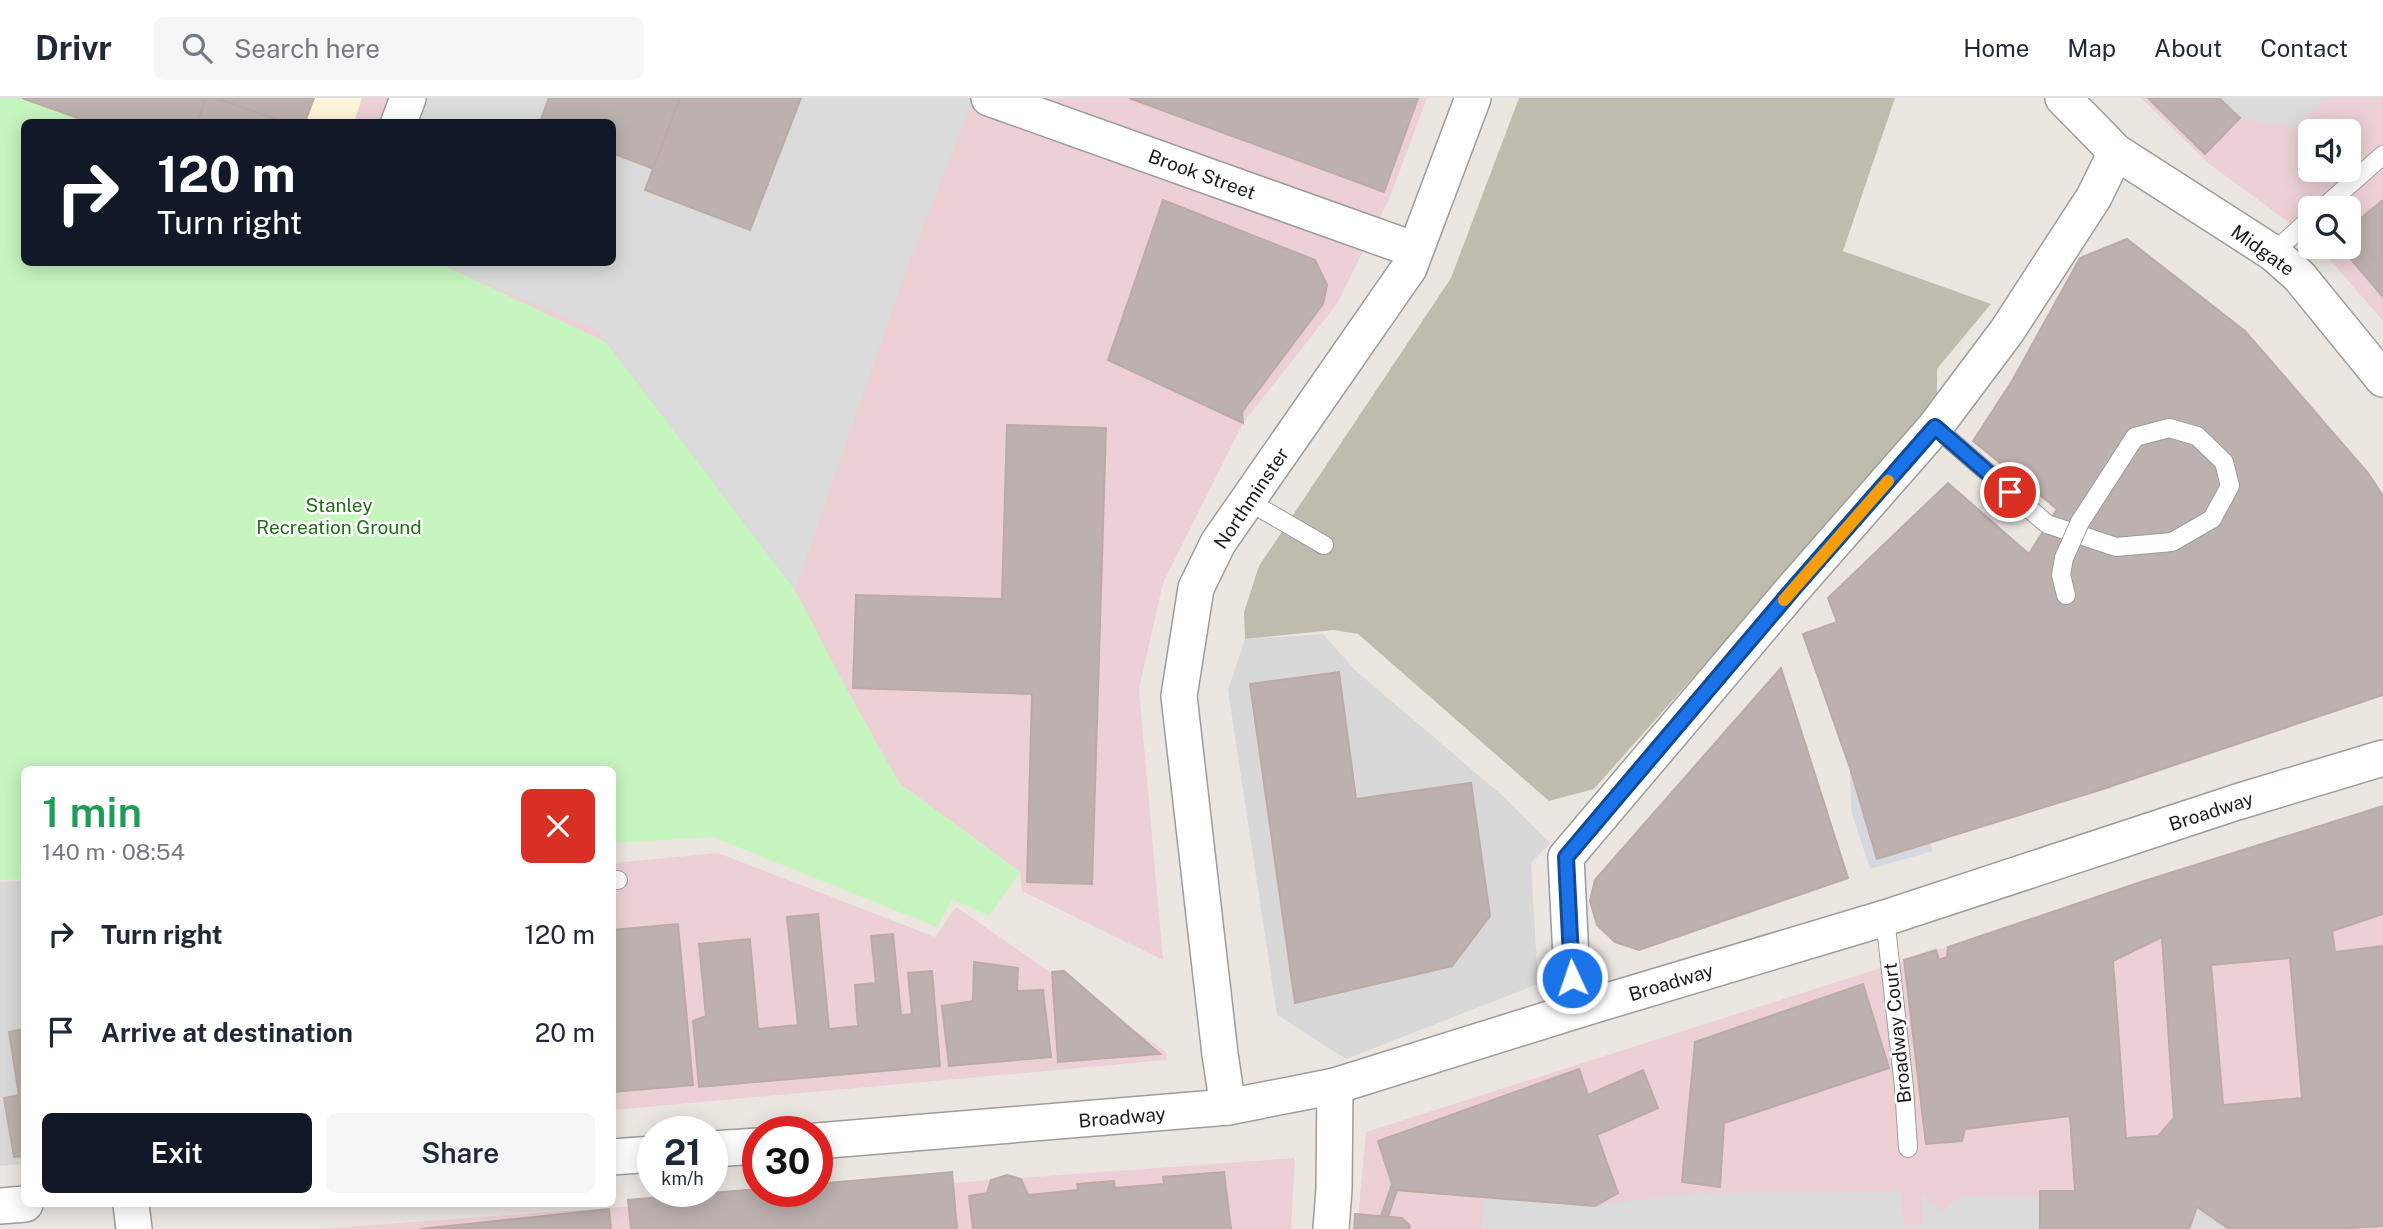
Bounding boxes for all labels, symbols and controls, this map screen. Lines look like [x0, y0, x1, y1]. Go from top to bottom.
search box [154, 17, 644, 80]
text: Drivr [35, 29, 112, 67]
icon: search [178, 29, 216, 67]
text: Search here [234, 33, 380, 64]
text: Home [1963, 34, 2029, 62]
text: Map [2067, 34, 2116, 62]
text: About [2154, 34, 2222, 62]
text: Contact [2260, 34, 2348, 62]
map controls [2298, 119, 2361, 259]
button: sound [2298, 119, 2361, 182]
street label: Brook Street [1145, 144, 1259, 204]
text: 120 m [157, 145, 296, 203]
icon: right [42, 147, 133, 238]
button: search [2298, 196, 2361, 259]
text: Turn right [157, 204, 302, 241]
street label: Midgate [2227, 220, 2299, 280]
street label: Northminster [1209, 443, 1293, 553]
pin [1980, 462, 2040, 522]
icon: arrive [1991, 473, 2029, 511]
park label: Stanley Recreation Ground [256, 494, 422, 538]
text: 1 min [42, 787, 142, 836]
street label: Broadway [2166, 787, 2256, 835]
button: close [521, 789, 595, 863]
text: 140 m · 08:54 [42, 838, 185, 865]
icon: right [42, 915, 80, 953]
text: Turn right [101, 919, 223, 950]
text: 120 m [524, 919, 595, 950]
position arrow [1535, 941, 1609, 1015]
street label: Broadway [1626, 959, 1716, 1005]
street label: Broadway Court [1879, 962, 1915, 1104]
icon: arrive [42, 1013, 80, 1051]
text: Arrive at destination [101, 1017, 353, 1048]
text: 20 m [535, 1017, 595, 1048]
street label: Broadway [1077, 1102, 1167, 1132]
button: Exit [42, 1113, 312, 1193]
button: Share [326, 1113, 595, 1193]
speed limit sign: 30 [742, 1116, 833, 1207]
text: 21 [664, 1132, 701, 1173]
text: km/h [661, 1168, 704, 1189]

